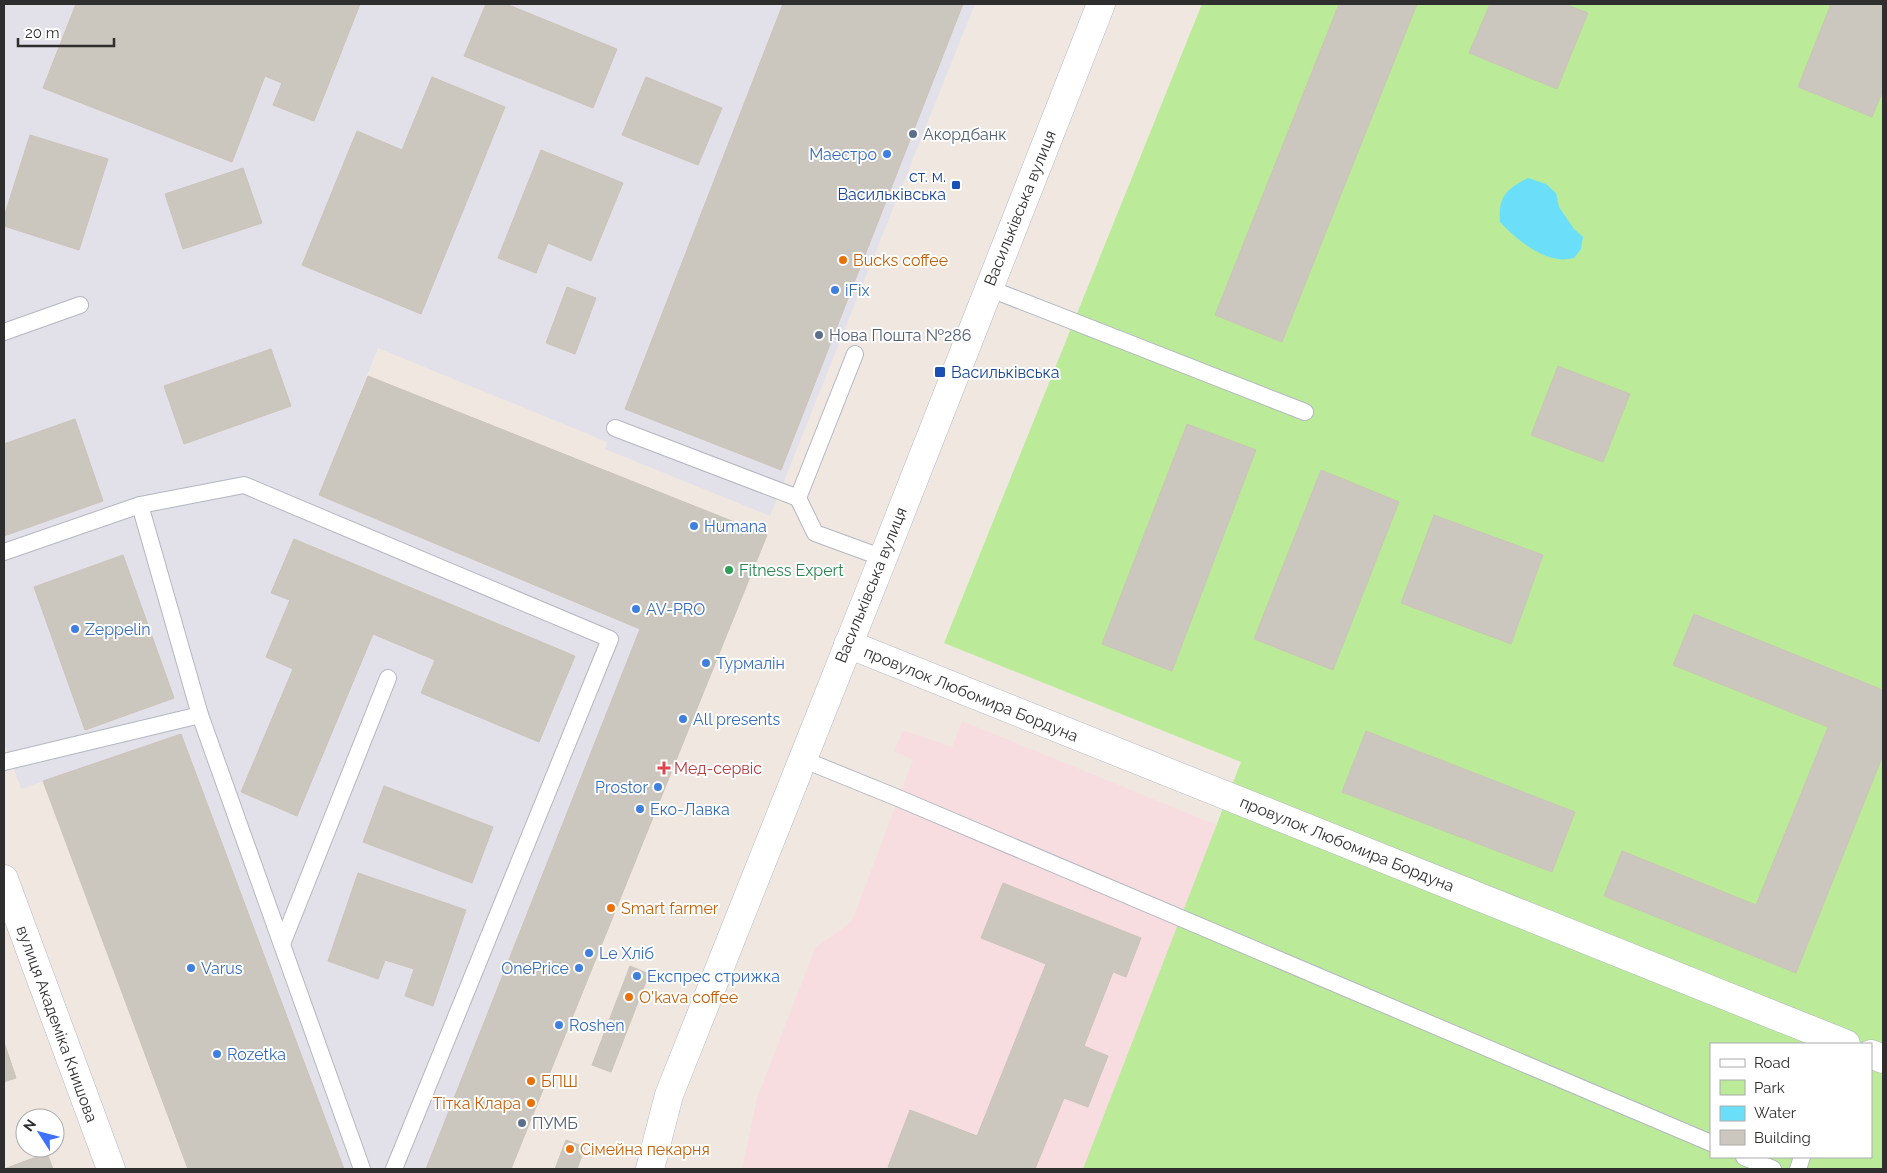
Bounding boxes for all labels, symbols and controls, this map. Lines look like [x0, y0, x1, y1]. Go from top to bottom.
scale bar [18, 15, 114, 47]
text: 20 m [25, 24, 60, 42]
place label: Акордбанк [923, 125, 1006, 144]
street label: Васильківська вулиця [980, 127, 1060, 289]
marker: Акордбанк [907, 128, 919, 140]
place label: Маестро [809, 145, 877, 164]
marker: Маестро [881, 148, 893, 160]
place label: ст. м. Васильківська [837, 167, 946, 204]
marker: ст. м. Васильківська [950, 179, 962, 191]
place label: Bucks coffee [853, 251, 948, 270]
marker: Bucks coffee [837, 254, 849, 266]
place label: iFix [845, 281, 869, 300]
marker: iFix [829, 284, 841, 296]
place label: Нова Пошта №286 [829, 326, 971, 345]
marker: Нова Пошта №286 [813, 329, 825, 341]
place label: Васильківська [951, 363, 1060, 382]
marker: Васильківська [933, 365, 947, 379]
street label: Васильківська вулиця [831, 504, 911, 666]
place label: Humana [704, 517, 767, 536]
marker: Humana [688, 520, 700, 532]
place label: Fitness Expert [739, 561, 844, 580]
marker: Fitness Expert [723, 564, 735, 576]
place label: AV-PRO [646, 600, 705, 619]
marker: AV-PRO [630, 603, 642, 615]
place label: Zeppelin [85, 620, 151, 639]
marker: Zeppelin [69, 623, 81, 635]
street label: провулок Любомира Бордуна [861, 642, 1081, 746]
place label: Турмалін [716, 654, 785, 673]
marker: Турмалін [700, 657, 712, 669]
place label: All presents [693, 710, 780, 729]
marker: All presents [677, 713, 689, 725]
place label: Мед-сервіс [674, 759, 762, 778]
marker: Мед-сервіс [658, 762, 670, 774]
place label: Prostor [595, 778, 648, 797]
marker: Prostor [652, 781, 664, 793]
street label: провулок Любомира Бордуна [1237, 792, 1457, 896]
place label: Еко-Лавка [650, 800, 730, 819]
marker: Еко-Лавка [634, 803, 646, 815]
place label: Smart farmer [621, 899, 719, 918]
marker: Smart farmer [605, 902, 617, 914]
street label: вулиця Академіка Книшова [13, 923, 101, 1125]
place label: Le Хліб [599, 944, 654, 963]
marker: Le Хліб [583, 947, 595, 959]
place label: Varus [201, 959, 243, 978]
place label: OnePrice [501, 959, 569, 978]
marker: Varus [185, 962, 197, 974]
marker: OnePrice [573, 962, 585, 974]
place label: Експрес стрижка [647, 967, 780, 986]
marker: Експрес стрижка [631, 970, 643, 982]
place label: O'kava coffee [639, 988, 738, 1007]
marker: O'kava coffee [623, 991, 635, 1003]
place label: Roshen [569, 1016, 624, 1035]
marker: Roshen [553, 1019, 565, 1031]
legend [1710, 1043, 1872, 1158]
place label: Rozetka [227, 1045, 286, 1064]
marker: Rozetka [211, 1048, 223, 1060]
text: Road [1754, 1054, 1790, 1072]
place label: БПШ [541, 1072, 578, 1091]
marker: БПШ [525, 1075, 537, 1087]
text: Park [1754, 1079, 1785, 1097]
place label: Тітка Клара [432, 1094, 521, 1113]
marker: Тітка Клара [525, 1097, 537, 1109]
text: Water [1754, 1104, 1797, 1122]
north arrow [15, 1108, 65, 1158]
place label: ПУМБ [532, 1114, 578, 1133]
text: N [20, 1116, 39, 1134]
marker: ПУМБ [516, 1117, 528, 1129]
text: Building [1754, 1129, 1811, 1147]
place label: Сімейна пекарня [580, 1140, 710, 1159]
marker: Сімейна пекарня [564, 1143, 576, 1155]

